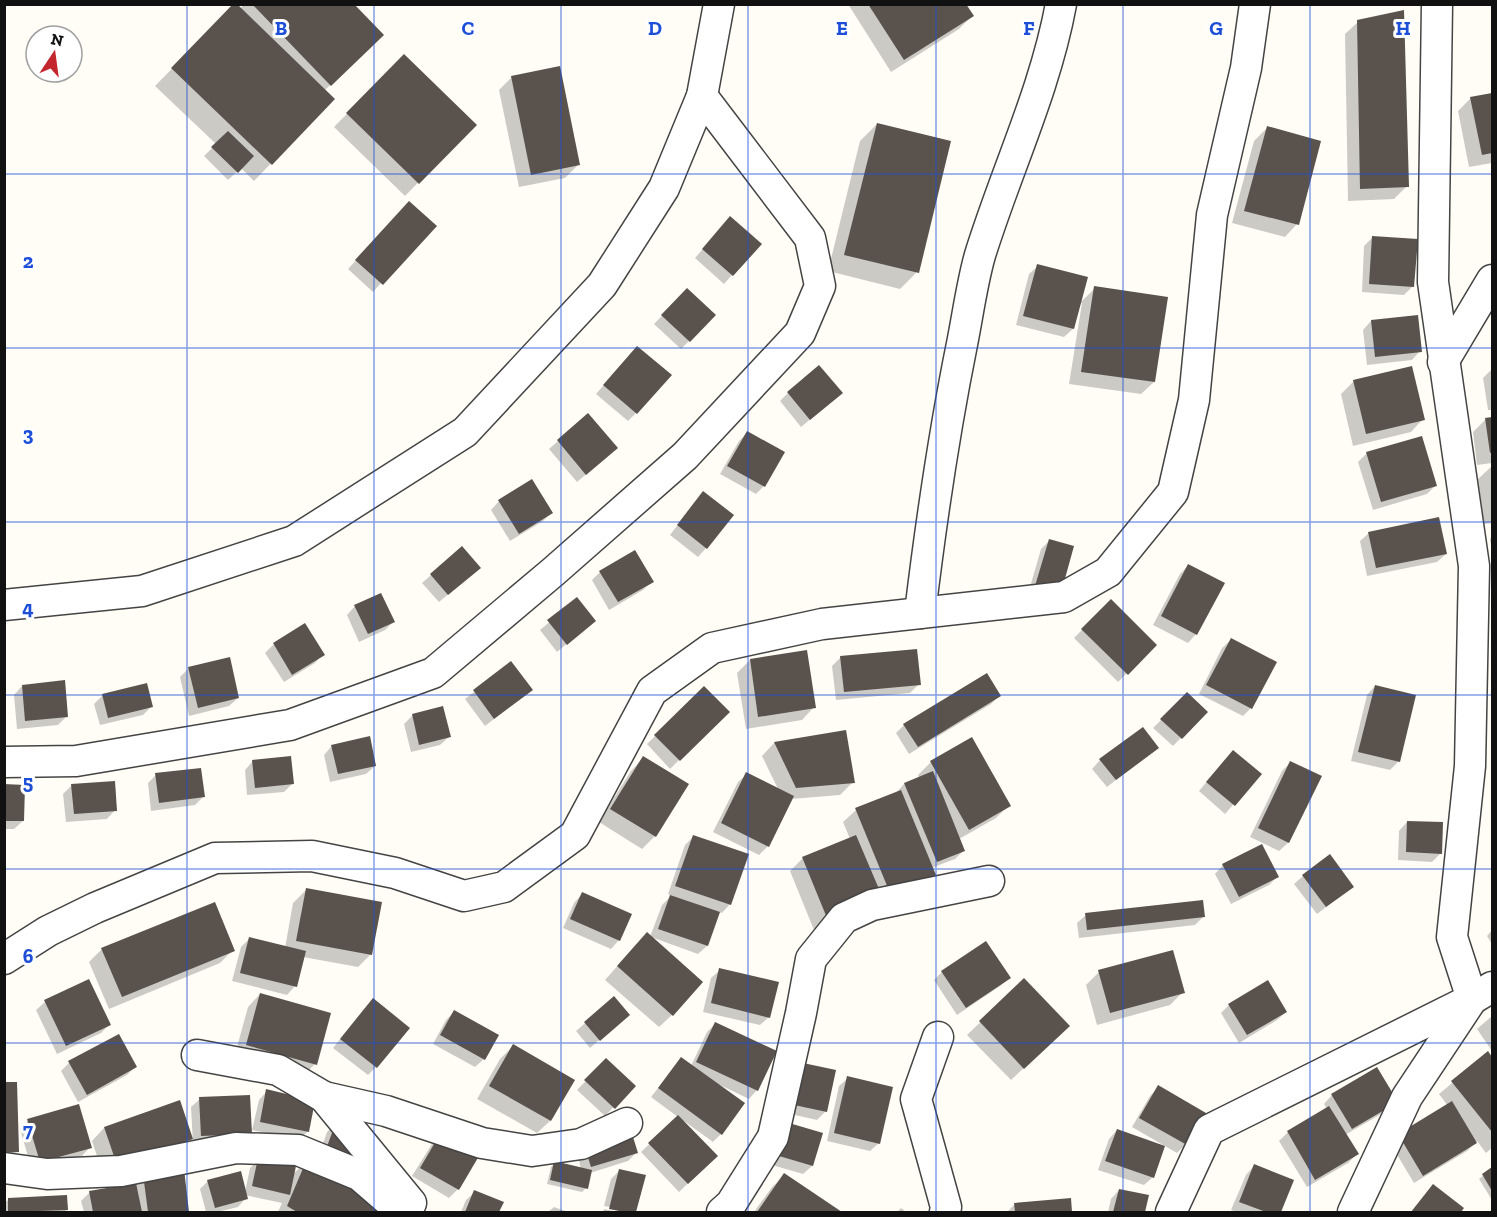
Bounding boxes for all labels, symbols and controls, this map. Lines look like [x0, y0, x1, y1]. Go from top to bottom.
text: B [275, 16, 287, 40]
text: C [462, 16, 475, 40]
text: D [648, 16, 662, 40]
text: E [836, 16, 848, 40]
text: F [1023, 16, 1035, 40]
text: G [1209, 16, 1223, 40]
text: H [1395, 16, 1411, 40]
north arrow [24, 24, 84, 84]
text: N [49, 29, 65, 50]
text: 2 [23, 249, 34, 273]
text: 3 [23, 422, 34, 446]
text: 4 [22, 596, 34, 620]
text: 5 [23, 770, 33, 794]
text: 6 [23, 944, 34, 968]
text: 7 [23, 1118, 33, 1142]

